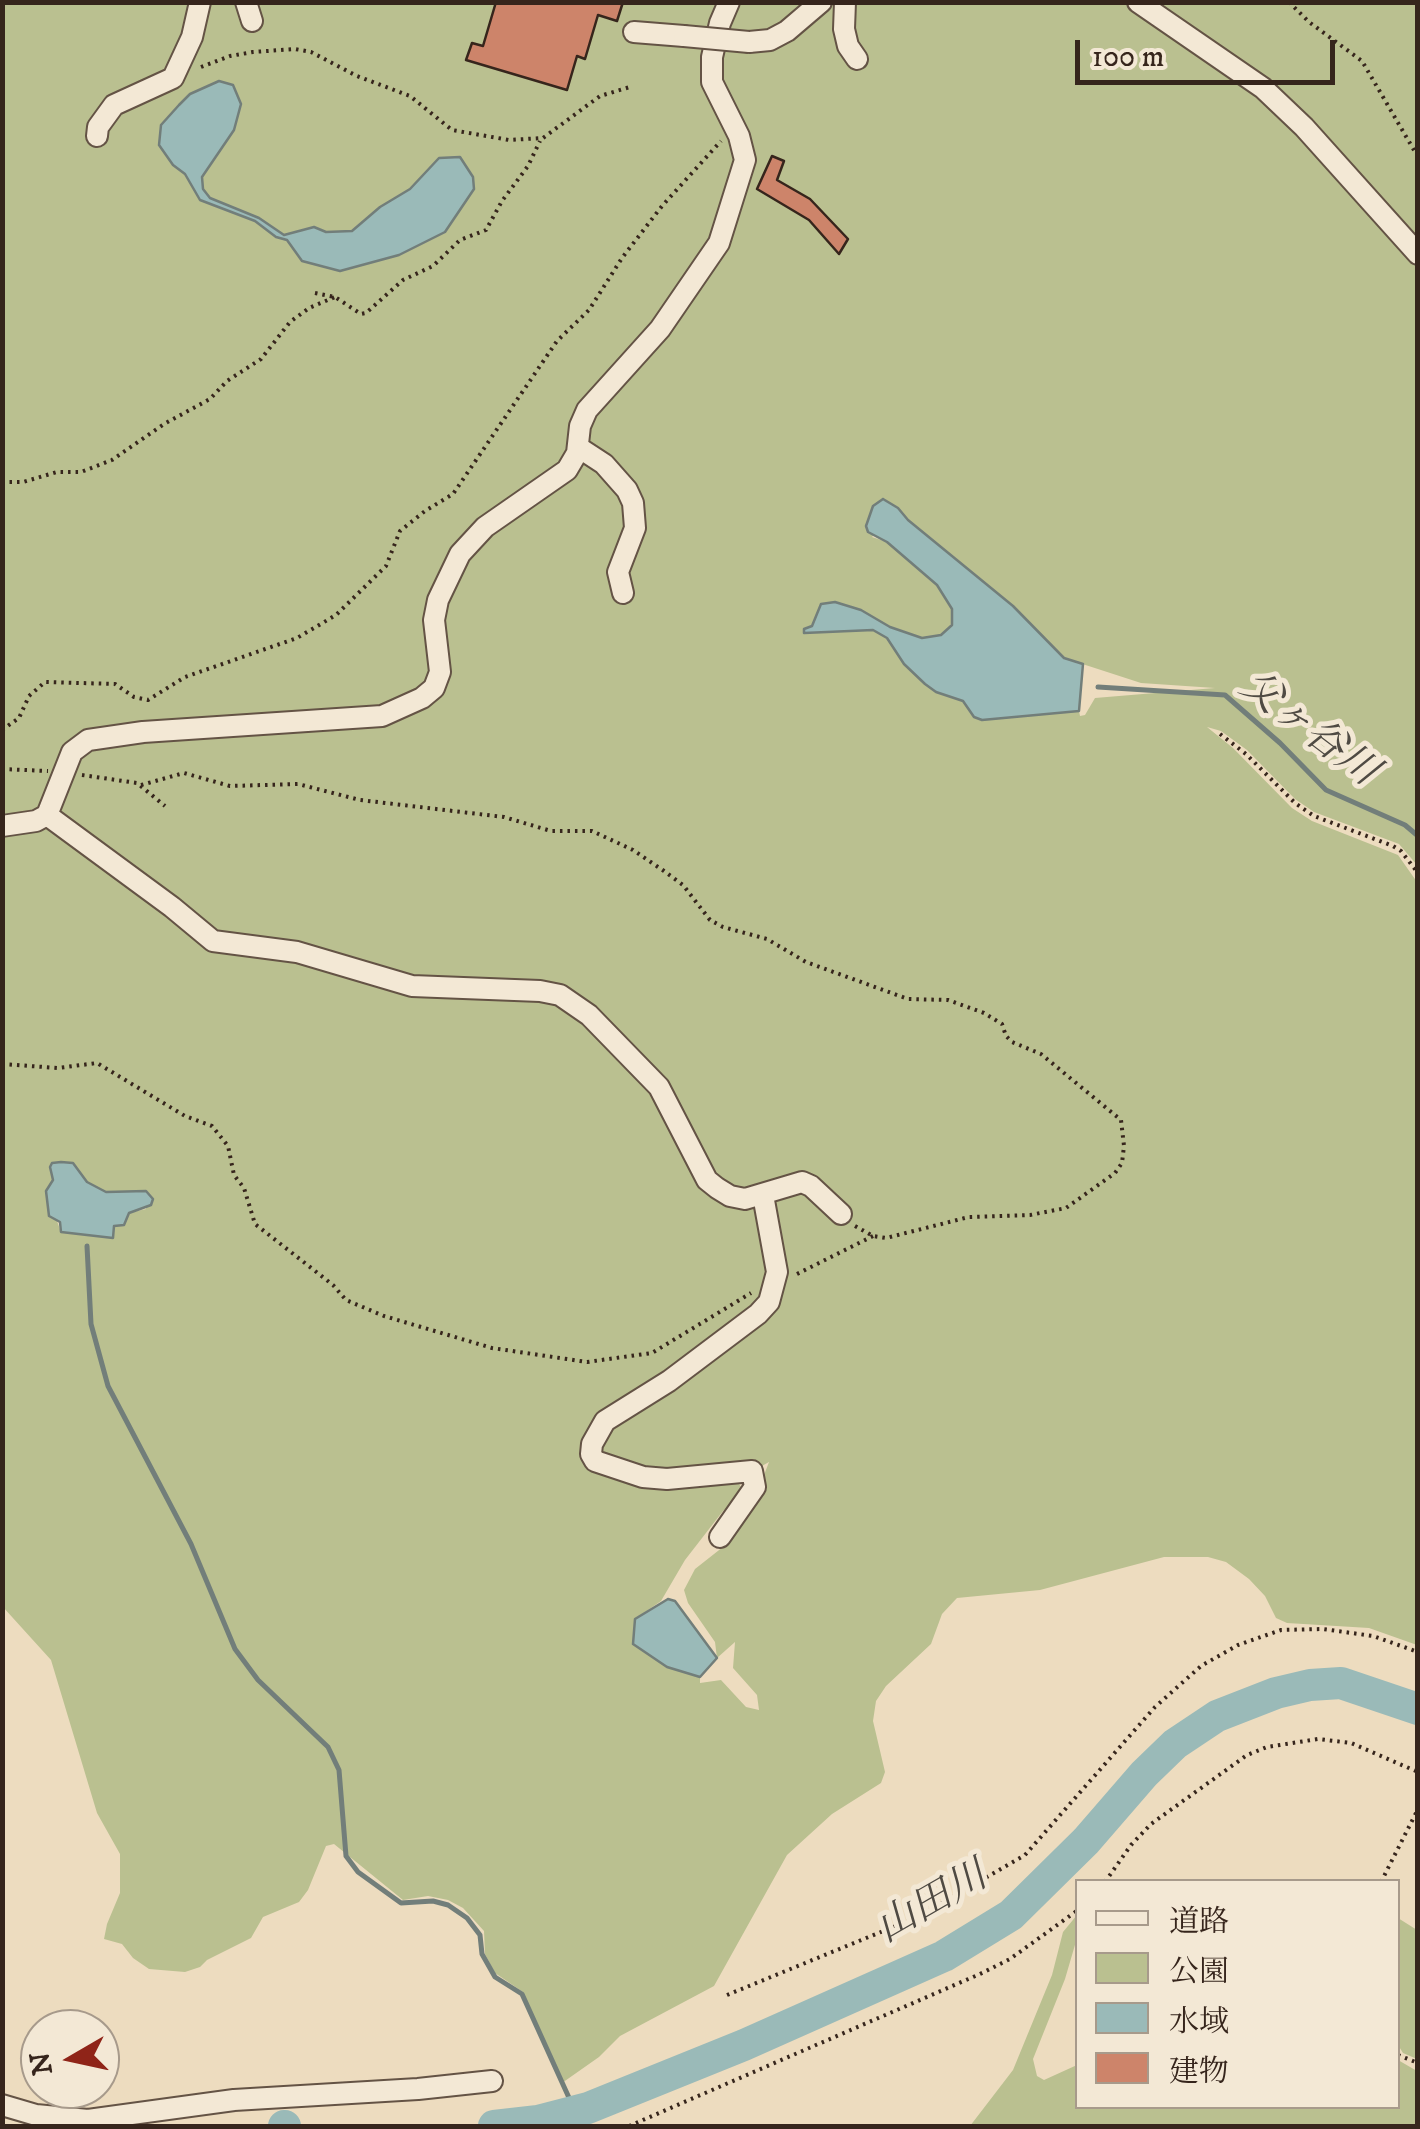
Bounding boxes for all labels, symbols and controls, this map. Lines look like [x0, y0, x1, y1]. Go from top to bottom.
scale bar [1080, 20, 1340, 82]
text: 100 m [1092, 39, 1164, 76]
water label: 父ヶ谷川 [1229, 664, 1385, 798]
water label: 山田川 [869, 1854, 997, 1956]
legend [1075, 1879, 1400, 2109]
text: 道路 [1169, 1904, 1229, 1941]
text: 公園 [1169, 1954, 1229, 1991]
text: 水域 [1169, 2004, 1229, 2041]
north arrow [20, 2009, 120, 2109]
text: N [23, 2049, 61, 2078]
text: 建物 [1169, 2054, 1229, 2091]

